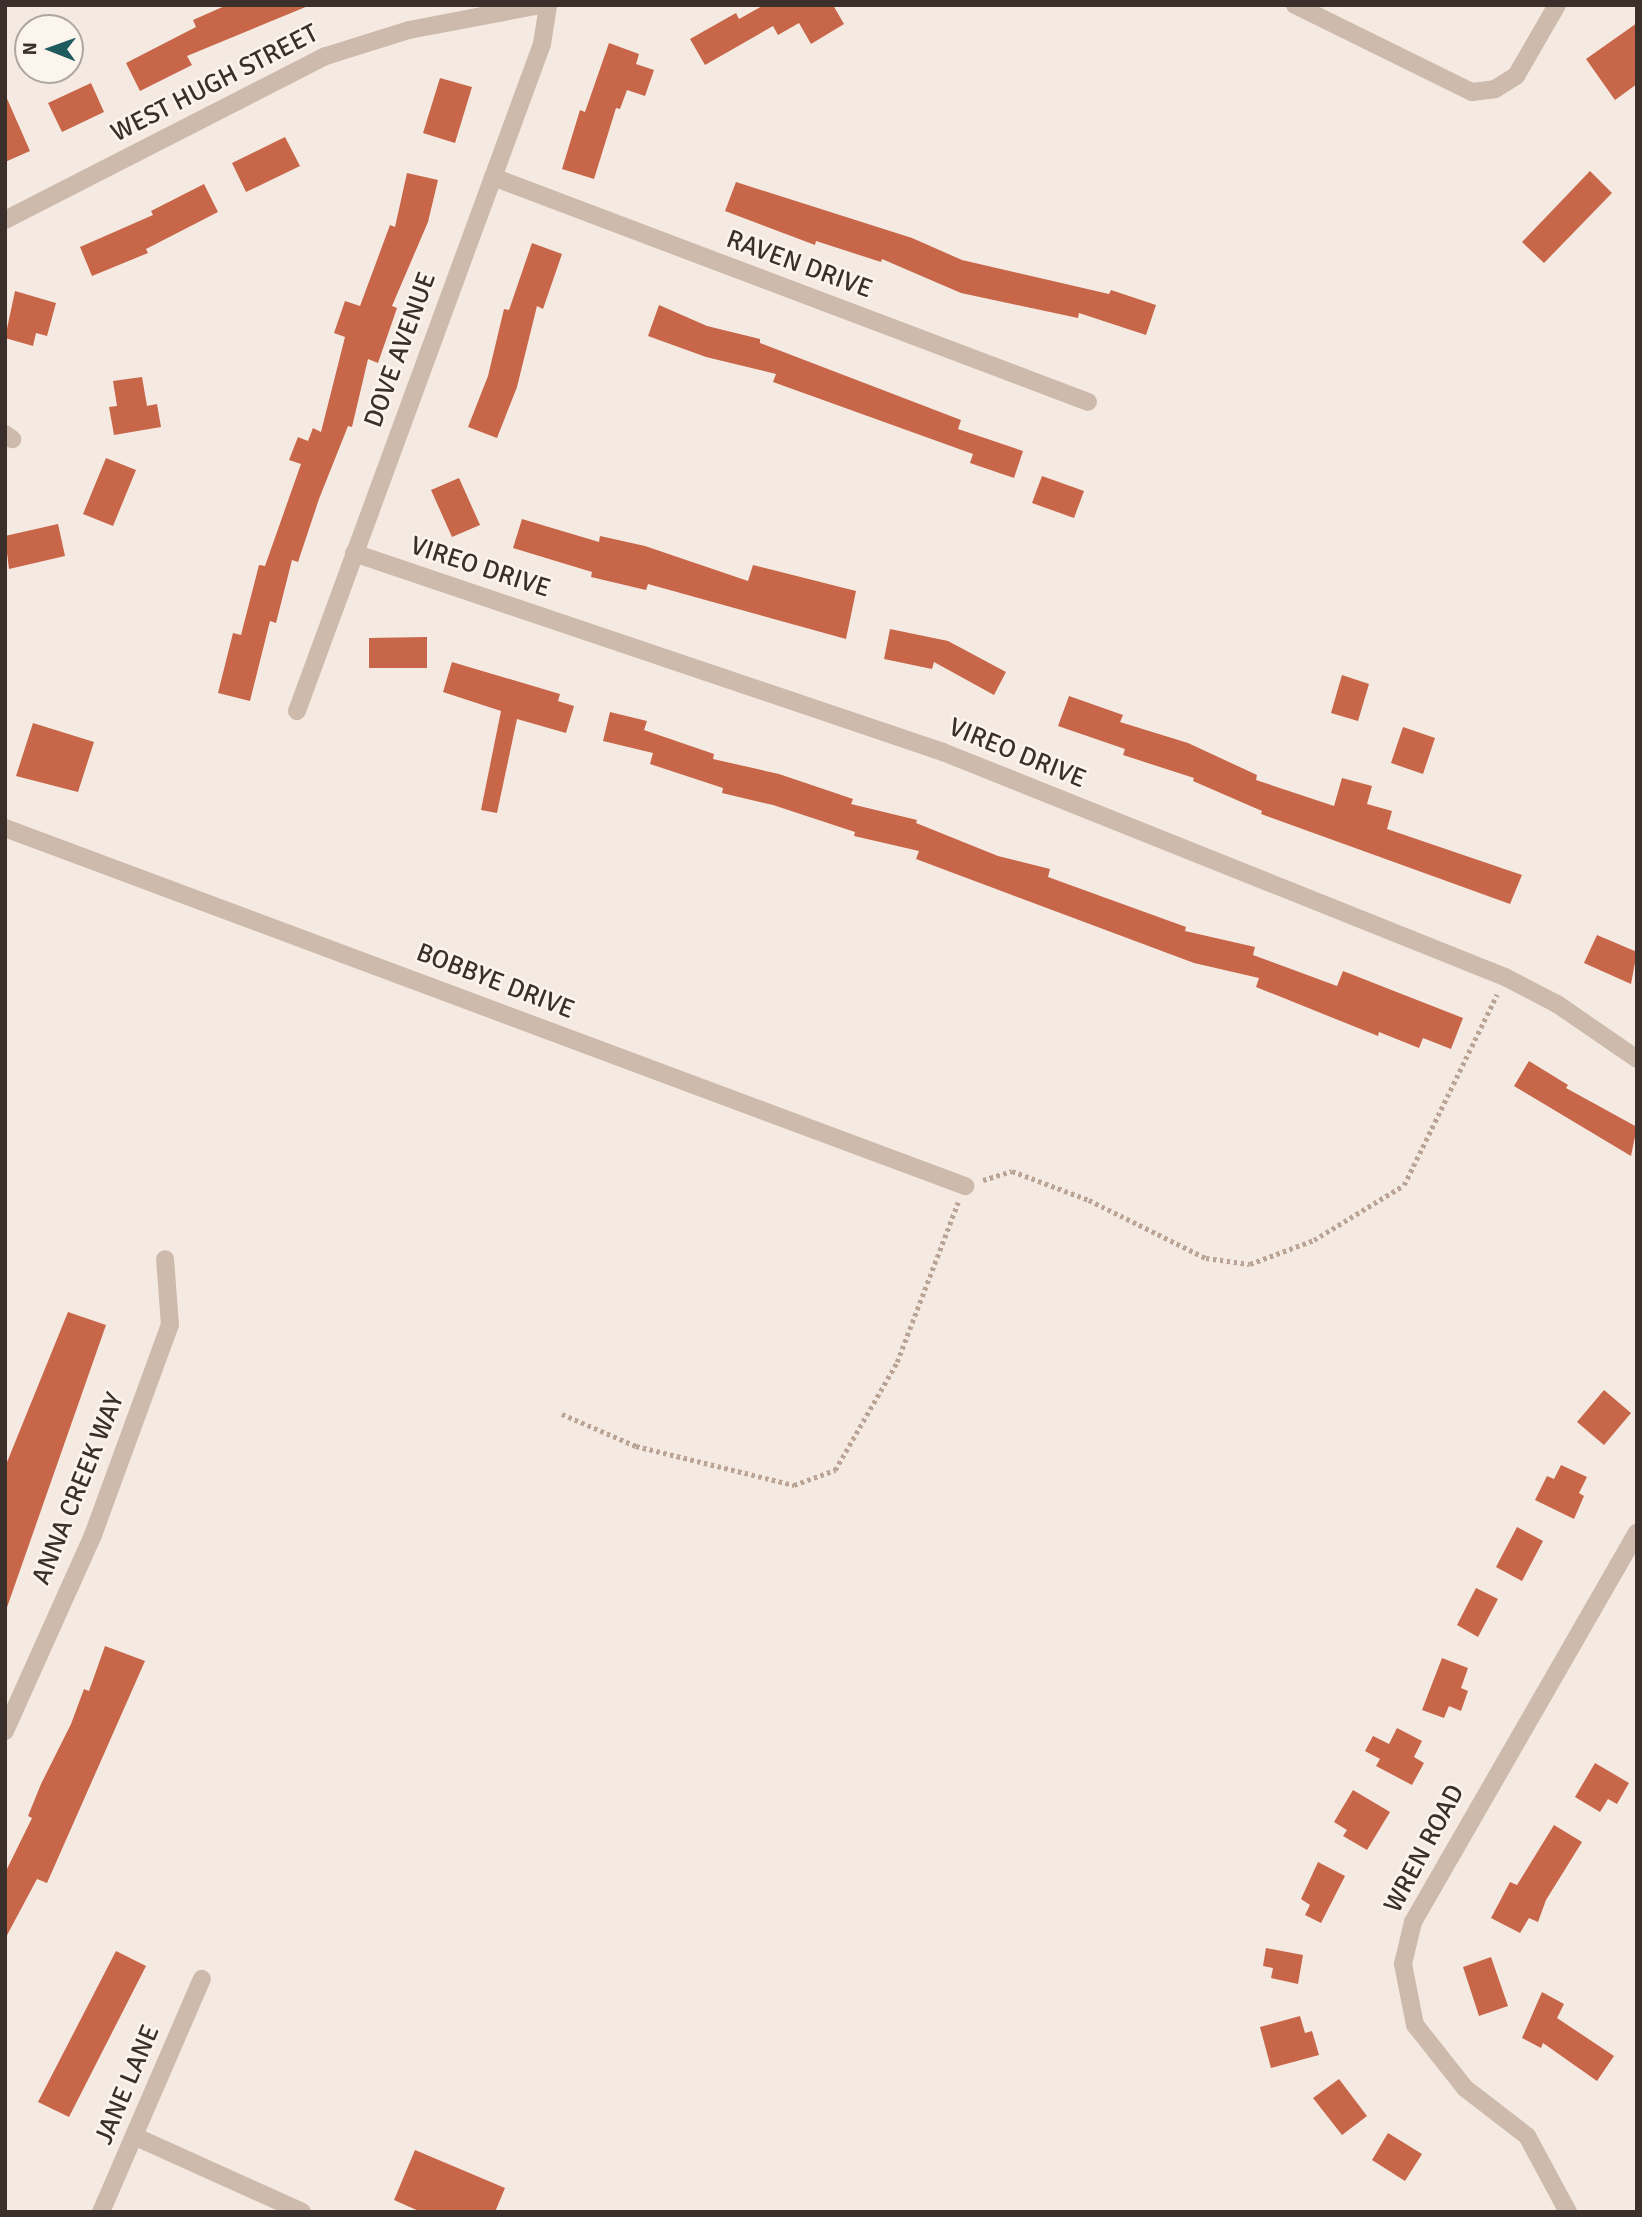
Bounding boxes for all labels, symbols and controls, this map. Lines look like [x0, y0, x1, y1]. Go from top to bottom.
north arrow [14, 14, 84, 84]
street label: WEST HUGH STREET [106, 18, 324, 150]
text: N [18, 42, 42, 55]
street label: RAVEN DRIVE [722, 224, 876, 306]
street label: DOVE AVENUE [358, 268, 444, 432]
street label: VIREO DRIVE [406, 531, 554, 605]
street label: VIREO DRIVE [944, 712, 1090, 796]
street label: BOBBYE DRIVE [412, 938, 578, 1026]
street label: ANNA CREEK WAY [26, 1389, 132, 1589]
street label: WREN ROAD [1378, 1780, 1472, 1918]
street label: JANE LANE [89, 2021, 167, 2149]

